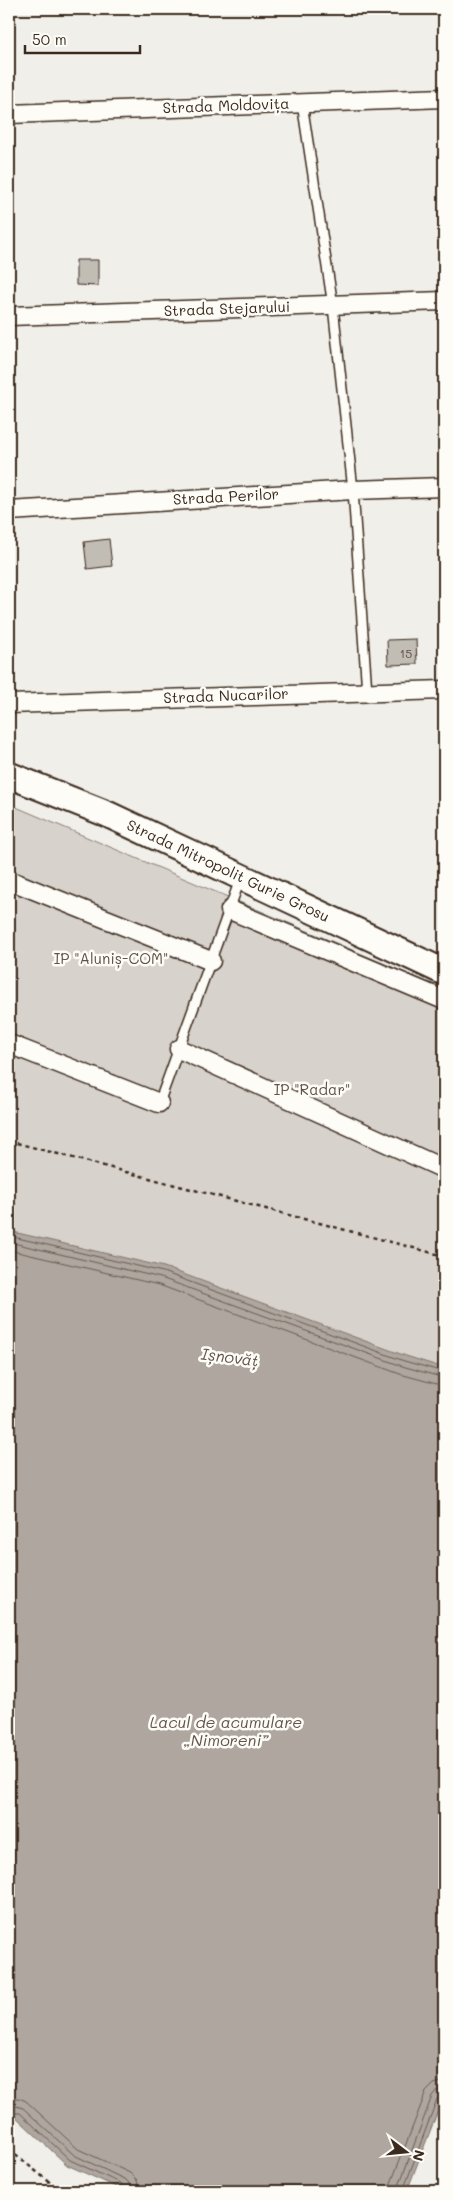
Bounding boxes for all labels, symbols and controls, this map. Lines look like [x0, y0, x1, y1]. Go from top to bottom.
scale bar [25, 22, 140, 54]
text: 50 m [32, 29, 67, 49]
street label: Strada Moldovița [162, 93, 290, 118]
street label: Strada Stejarului [163, 296, 291, 320]
street label: Strada Perilor [172, 483, 280, 509]
house number: 15 [400, 645, 412, 661]
street label: Strada Nucarilor [163, 683, 289, 707]
street label: Strada Mitropolit Gurie Grosu [124, 814, 333, 926]
park label: IP "Aluniș-COM" [54, 948, 168, 969]
park label: IP "Radar" [274, 1079, 350, 1099]
water label: Ișnovăț [200, 1343, 260, 1371]
water label: Lacul de acumulare „Nimoreni” [150, 1711, 302, 1750]
north arrow [380, 2128, 430, 2178]
text: N [408, 2148, 430, 2163]

